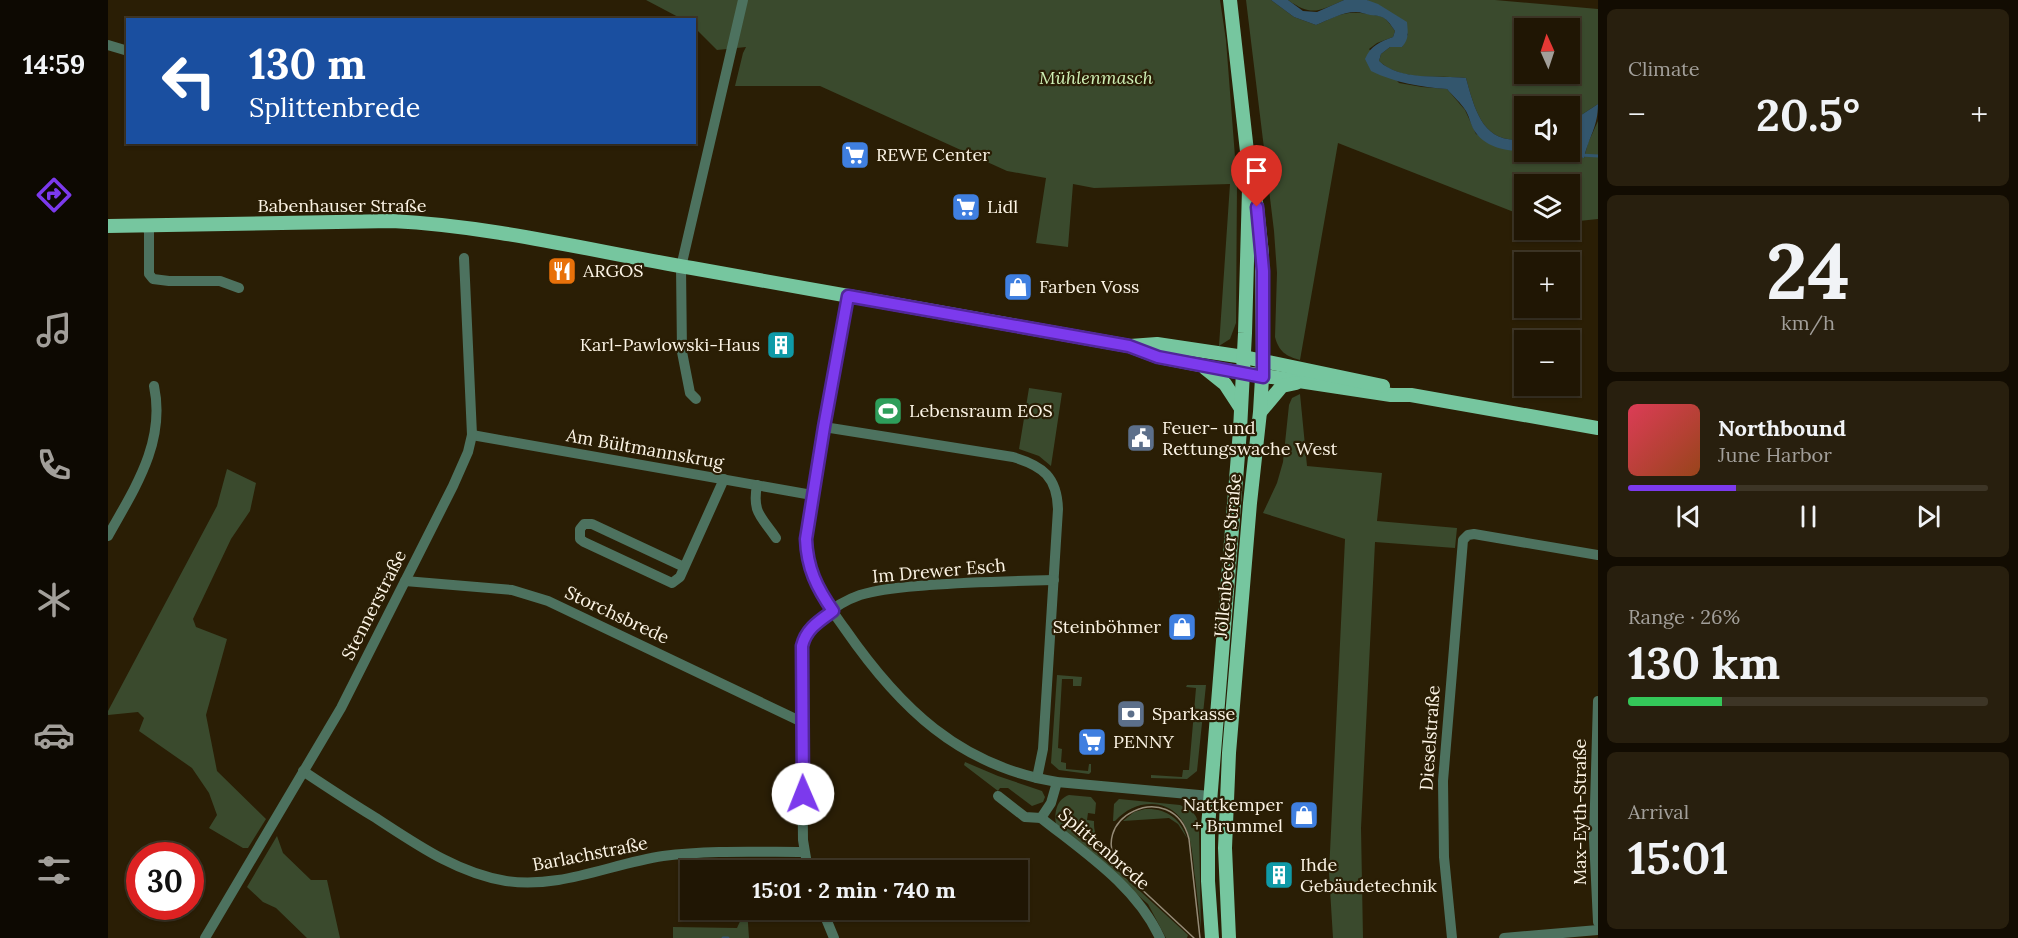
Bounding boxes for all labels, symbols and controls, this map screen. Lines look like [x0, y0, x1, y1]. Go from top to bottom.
north arrow [1514, 18, 1580, 84]
map controls [1514, 18, 1580, 396]
text: 130 m [249, 37, 366, 91]
icon: left [150, 42, 228, 120]
text: 14:59 [23, 47, 85, 81]
text: Climate [1628, 56, 1700, 81]
park label: Mühlenmasch [1039, 66, 1154, 89]
text: 20.5° [1756, 86, 1860, 143]
text: Splittenbrede [249, 90, 420, 124]
text: − [1628, 93, 1646, 135]
text: + [1970, 93, 1988, 135]
button: sound [1514, 96, 1580, 162]
supermarket icon: REWE Center [839, 139, 871, 171]
place label: REWE Center [876, 143, 990, 166]
pin [1231, 145, 1282, 207]
icon: arrive [1240, 154, 1273, 187]
icon: directions [33, 174, 75, 216]
button: layers [1514, 174, 1580, 240]
supermarket icon: Lidl [950, 191, 982, 223]
street label: Babenhauser Straße [257, 194, 427, 217]
place label: Lidl [987, 195, 1018, 218]
text: 24 [1766, 221, 1850, 320]
button: + [1514, 252, 1580, 318]
restaurant icon: ARGOS [546, 255, 578, 287]
place label: ARGOS [582, 259, 644, 282]
shop icon: Farben Voss [1002, 271, 1034, 303]
place label: Farben Voss [1039, 275, 1139, 298]
icon: music [33, 309, 75, 351]
text: km/h [1781, 310, 1835, 335]
building icon: Karl-Pawlowski-Haus [765, 329, 797, 361]
button: − [1514, 330, 1580, 396]
place label: Karl-Pawlowski-Haus [580, 333, 760, 356]
sports icon: Lebensraum EOS [872, 395, 904, 427]
place label: Lebensraum EOS [909, 399, 1053, 422]
text: Northbound [1718, 414, 1846, 442]
place label: Feuer- und Rettungswache West [1162, 416, 1338, 460]
public building icon: Feuer- und Rettungswache West [1125, 422, 1157, 454]
street label: Am Bültmannskrug [564, 423, 727, 474]
text: June Harbor [1718, 442, 1832, 467]
icon: phone [33, 444, 75, 486]
street label: Jöllenbecker Straße [1209, 472, 1246, 640]
icon: previous [1672, 500, 1705, 533]
icon: pause [1792, 500, 1825, 533]
icon: next [1912, 500, 1945, 533]
street label: Stennerstraße [336, 546, 411, 664]
street label: Im Drewer Esch [871, 553, 1007, 588]
icon: climate [33, 579, 75, 621]
street label: Storchsbrede [561, 580, 673, 649]
text: Range · 26% [1628, 604, 1740, 629]
shop icon: Steinböhmer [1166, 611, 1198, 643]
place label: Steinböhmer [1053, 615, 1161, 638]
text: 130 km [1628, 634, 1780, 691]
street label: Dieselstraße [1414, 684, 1445, 791]
bank icon: Sparkasse [1115, 698, 1147, 730]
place label: Sparkasse [1152, 702, 1235, 725]
icon: car [33, 714, 75, 756]
supermarket icon: PENNY [1076, 726, 1108, 758]
place label: PENNY [1113, 730, 1174, 753]
street label: Max-Eyth-Straße [1568, 738, 1591, 885]
position arrow [771, 762, 835, 826]
place label: Nattkemper + Brummel [1182, 793, 1283, 837]
shop icon: Nattkemper + Brummel [1288, 799, 1320, 831]
text: Arrival [1628, 799, 1689, 824]
street label: Splittenbrede [1054, 802, 1155, 895]
text: 15:01 [1628, 829, 1729, 886]
street label: Barlachstraße [530, 831, 650, 876]
speed limit sign: 30 [126, 842, 204, 920]
icon: filters [33, 849, 75, 891]
place label: Ihde Gebäudetechnik [1300, 853, 1437, 897]
building icon: Ihde Gebäudetechnik [1263, 859, 1295, 891]
text: 15:01 · 2 min · 740 m [752, 876, 956, 904]

